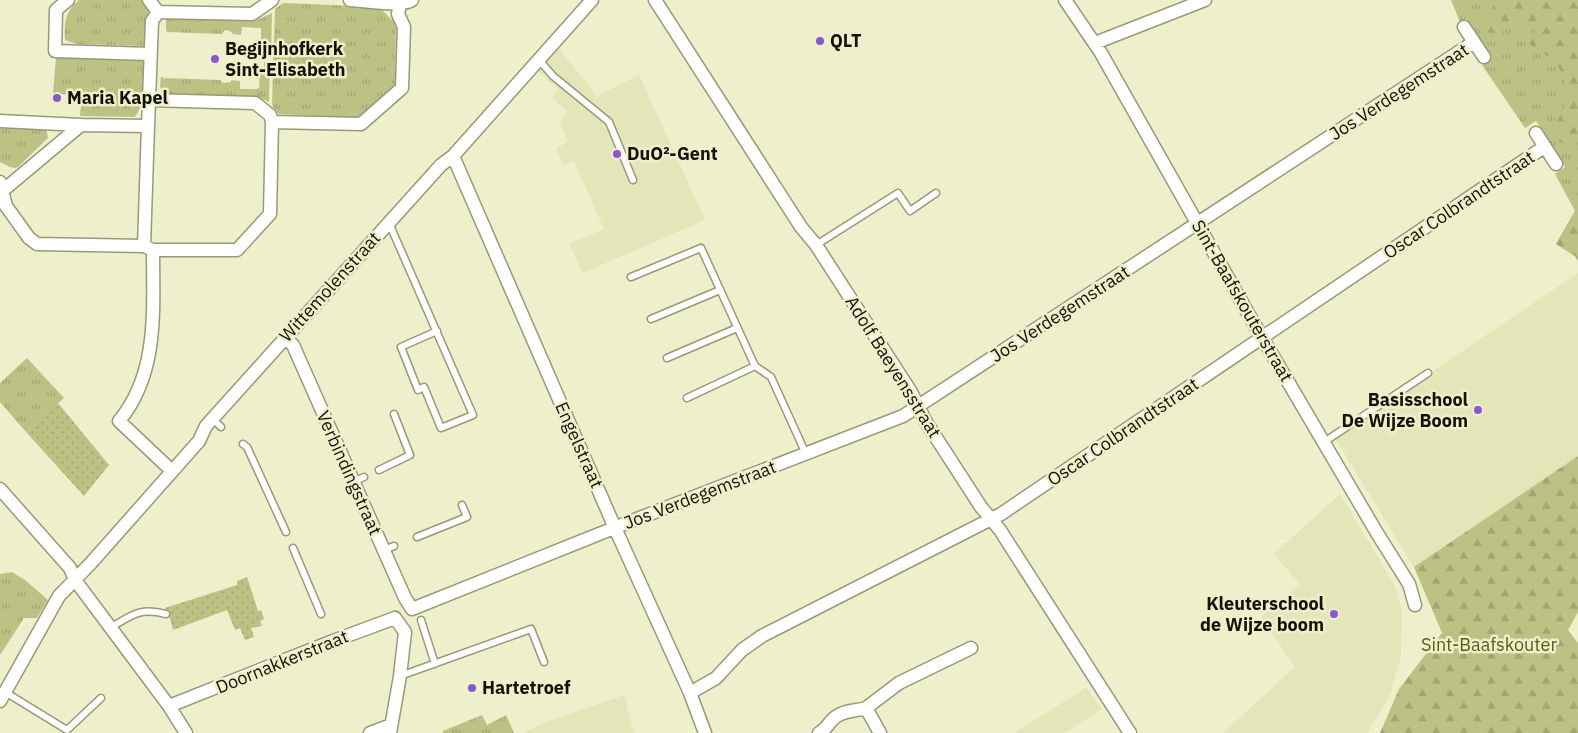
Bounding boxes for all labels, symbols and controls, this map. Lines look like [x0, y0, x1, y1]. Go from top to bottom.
place label: QLT [830, 29, 862, 52]
marker: QLT [814, 35, 826, 47]
place label: Begijnhofkerk Sint-Elisabeth [225, 37, 346, 81]
street label: Jos Verdegemstraat [1325, 38, 1473, 145]
marker: Begijnhofkerk Sint-Elisabeth [209, 53, 221, 65]
place label: Maria Kapel [67, 86, 169, 109]
marker: Maria Kapel [51, 92, 63, 104]
place label: DuO²-Gent [627, 142, 718, 165]
street label: Oscar Colbrandtstraat [1379, 145, 1539, 264]
marker: DuO²-Gent [611, 148, 623, 160]
street label: Sint-Baafskouterstraat [1187, 216, 1298, 386]
street label: Wittemolenstraat [274, 227, 385, 347]
street label: Jos Verdegemstraat [986, 260, 1134, 367]
street label: Adolf Baeyensstraat [841, 292, 946, 442]
street label: Oscar Colbrandtstraat [1043, 372, 1203, 491]
place label: Basisschool De Wijze Boom [1341, 388, 1469, 432]
street label: Engelstraat [550, 398, 609, 491]
marker: Basisschool De Wijze Boom [1472, 404, 1484, 416]
street label: Verbindingstraat [312, 407, 387, 539]
street label: Jos Verdegemstraat [620, 455, 779, 534]
place label: Kleuterschool de Wijze boom [1200, 592, 1325, 636]
marker: Kleuterschool de Wijze boom [1328, 608, 1340, 620]
street label: Doornakkerstraat [212, 624, 351, 699]
park label: Sint-Baafskouter [1421, 633, 1557, 656]
place label: Hartetroef [482, 676, 571, 699]
marker: Hartetroef [466, 682, 478, 694]

